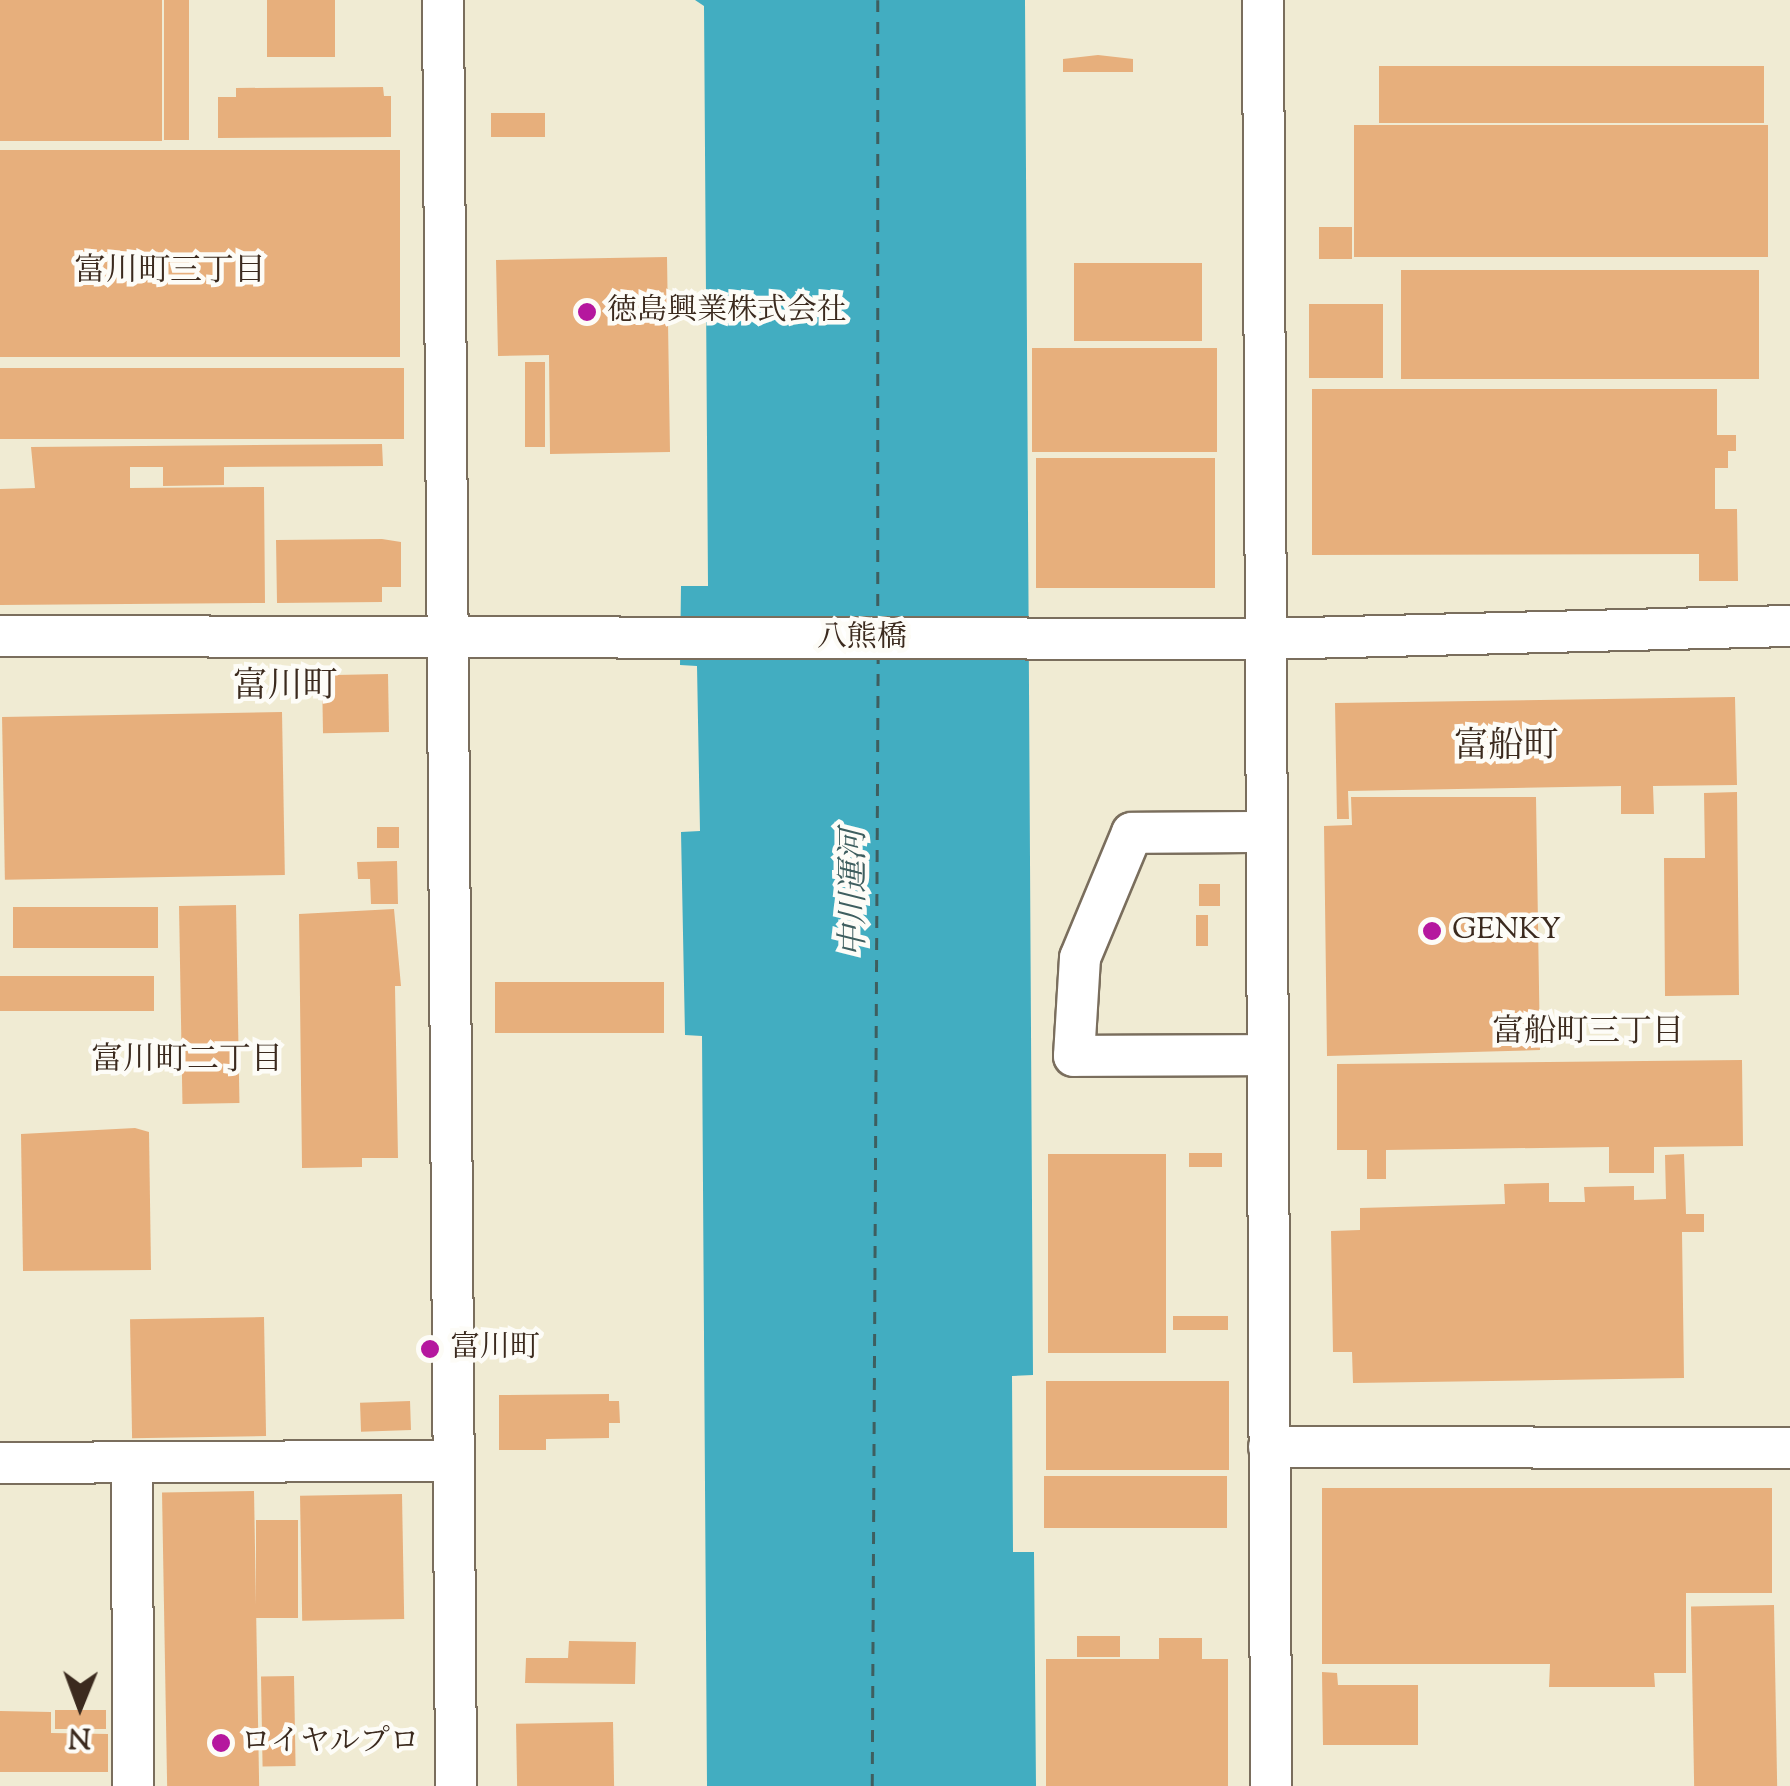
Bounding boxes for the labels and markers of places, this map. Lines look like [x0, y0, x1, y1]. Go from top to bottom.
place label: 徳島興業株式会社 [607, 294, 847, 330]
marker: 徳島興業株式会社 [576, 301, 598, 323]
place label: GENKY [1452, 913, 1561, 949]
marker: GENKY [1421, 920, 1443, 942]
place label: 富川町 [450, 1331, 540, 1367]
marker: 富川町 [419, 1338, 441, 1360]
place label: ロイヤルプロ [241, 1725, 421, 1761]
marker: ロイヤルプロ [210, 1732, 232, 1754]

